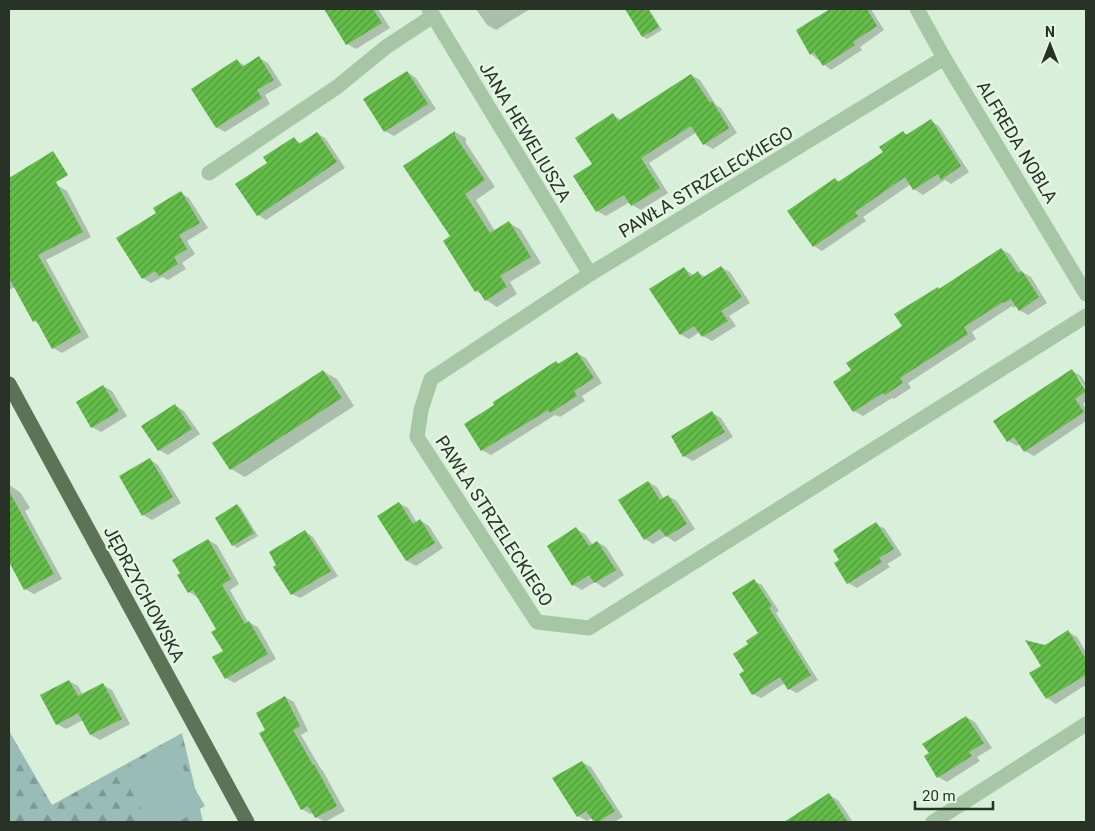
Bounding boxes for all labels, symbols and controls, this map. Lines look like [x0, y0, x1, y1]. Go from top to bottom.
north arrow [1025, 20, 1075, 70]
text: N [1045, 24, 1055, 40]
street label: JANA HEWELIUSZA [475, 58, 576, 206]
street label: ALFREDA NOBLA [973, 77, 1062, 207]
street label: PAWŁA STRZELECKIEGO [615, 121, 797, 242]
street label: PAWŁA STRZELECKIEGO [431, 431, 558, 610]
street label: JĘDRZYCHOWSKA [100, 522, 189, 666]
scale bar [915, 778, 992, 810]
text: 20 m [922, 787, 956, 805]

